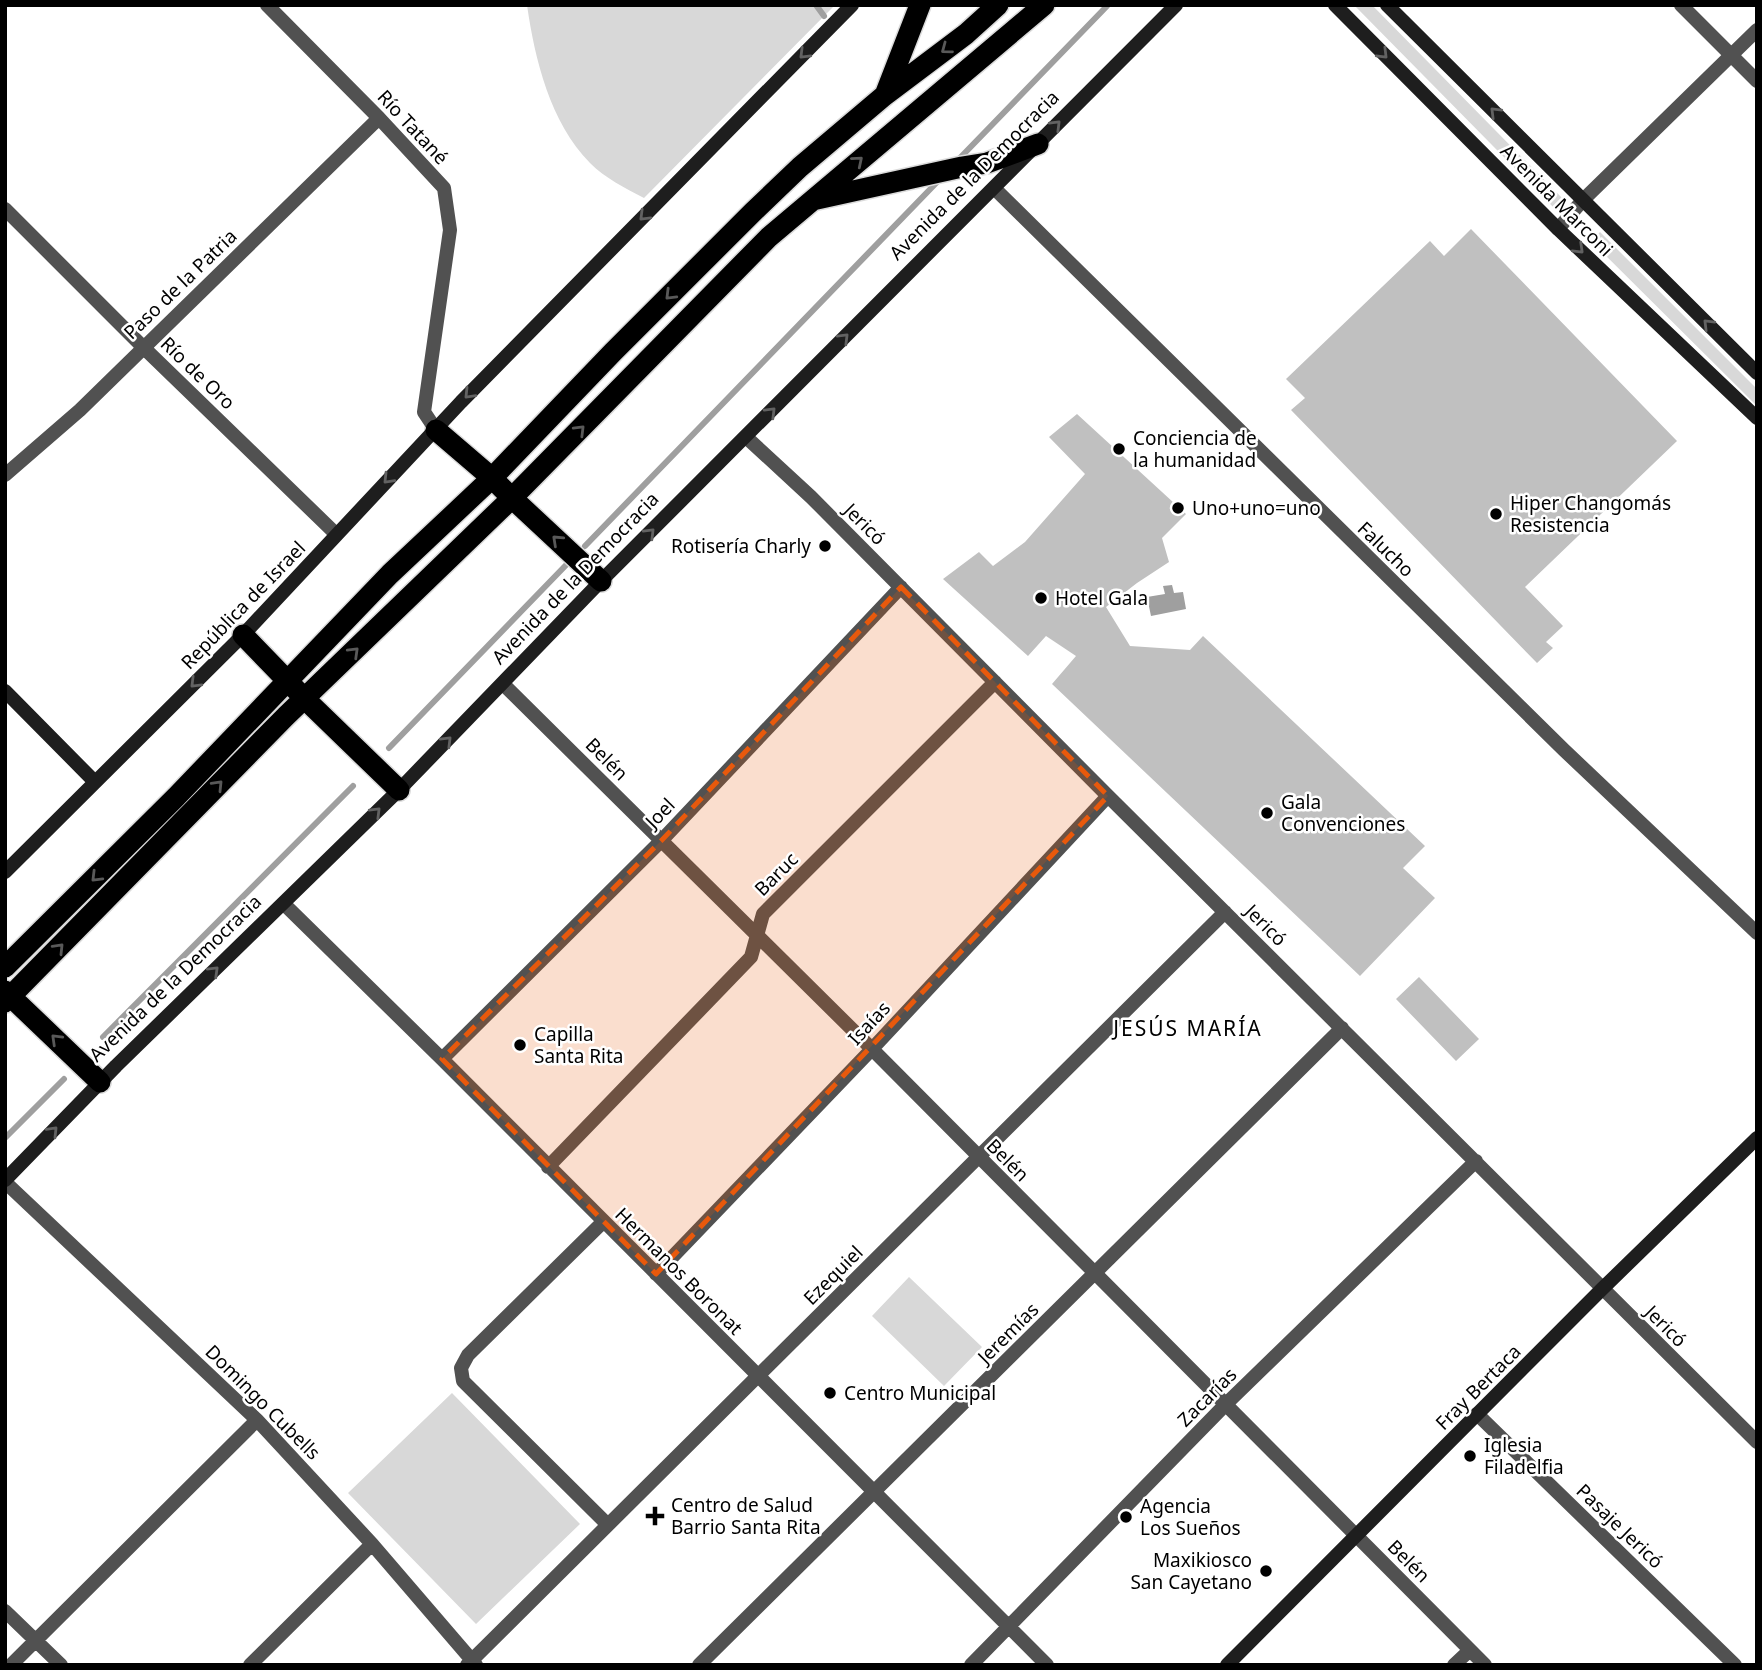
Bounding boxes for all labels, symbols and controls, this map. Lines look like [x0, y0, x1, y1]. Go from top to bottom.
one-way arrow [941, 40, 954, 53]
one-way arrow [1375, 45, 1388, 58]
one-way arrow [800, 46, 812, 58]
street label: Río Tatané [372, 84, 454, 170]
street label: Avenida de la Democracia [883, 84, 1065, 266]
one-way arrow [1490, 108, 1503, 121]
one-way arrow [1048, 120, 1061, 133]
street label: Avenida Marconi [1495, 138, 1619, 262]
one-way arrow [850, 157, 863, 169]
one-way arrow [640, 207, 653, 220]
street label: Paso de la Patria [118, 223, 242, 345]
one-way arrow [1571, 240, 1584, 253]
one-way arrow [665, 286, 678, 299]
one-way arrow [1704, 320, 1717, 333]
street label: Río de Oro [155, 331, 241, 415]
one-way arrow [835, 334, 848, 347]
one-way arrow [464, 386, 477, 399]
one-way arrow [762, 407, 775, 420]
one-way arrow [571, 425, 584, 438]
place label: Conciencia de la humanidad [1133, 425, 1257, 473]
marker: Conciencia de la humanidad [1111, 441, 1127, 457]
one-way arrow [384, 471, 397, 484]
street label: Avenida de la Democracia [486, 486, 664, 670]
place label: Hiper Changomás Resistencia [1510, 490, 1671, 538]
place label: Uno+uno=uno [1192, 495, 1321, 521]
street label: Jericó [837, 496, 892, 551]
marker: Uno+uno=uno [1170, 500, 1186, 516]
marker: Hiper Changomás Resistencia [1488, 506, 1504, 522]
street label: Falucho [1352, 515, 1420, 583]
one-way arrow [641, 528, 654, 541]
place label: Rotisería Charly [671, 533, 811, 559]
street label: República de Israel [175, 535, 311, 675]
one-way arrow [552, 535, 565, 548]
marker: Rotisería Charly [817, 538, 833, 554]
place label: Hotel Gala [1055, 585, 1148, 611]
marker: Hotel Gala [1033, 590, 1049, 606]
one-way arrow [346, 647, 359, 660]
one-way arrow [190, 675, 203, 688]
street label: Belén [580, 732, 634, 786]
one-way arrow [438, 736, 451, 749]
one-way arrow [210, 780, 223, 793]
place label: Gala Convenciones [1281, 789, 1405, 837]
street label: Joel [638, 792, 681, 835]
marker: Gala Convenciones [1259, 805, 1275, 821]
one-way arrow [368, 807, 381, 820]
street label: Baruc [749, 847, 803, 901]
one-way arrow [91, 869, 104, 882]
street label: Avenida de la Democracia [83, 889, 267, 1067]
street label: Jericó [1238, 897, 1293, 952]
one-way arrow [51, 943, 64, 956]
one-way arrow [206, 967, 219, 980]
street label: Isaías [842, 996, 896, 1050]
district label: JESÚS MARÍA [1111, 1014, 1263, 1042]
place label: Capilla Santa Rita [534, 1021, 624, 1069]
one-way arrow [51, 1035, 64, 1048]
marker: Capilla Santa Rita [512, 1037, 528, 1053]
one-way arrow [44, 1127, 57, 1140]
street label: Belén [981, 1133, 1035, 1187]
street label: Hermanos Boronat [610, 1202, 749, 1341]
street label: Ezequiel [798, 1240, 868, 1310]
street label: Jeremías [970, 1297, 1044, 1371]
street label: Jericó [1638, 1298, 1693, 1353]
street label: Domingo Cubells [200, 1339, 326, 1465]
street label: Fray Bertaca [1430, 1339, 1526, 1435]
street label: Zacarías [1172, 1362, 1242, 1432]
place label: Centro Municipal [844, 1380, 996, 1406]
marker: Centro Municipal [822, 1385, 838, 1401]
place label: Iglesia Filadelfia [1484, 1432, 1564, 1480]
marker: Iglesia Filadelfia [1462, 1448, 1478, 1464]
street label: Pasaje Jericó [1571, 1478, 1669, 1574]
place label: Centro de Salud Barrio Santa Rita [671, 1492, 821, 1540]
place label: Agencia Los Sueños [1140, 1493, 1241, 1541]
marker: Centro de Salud Barrio Santa Rita [645, 1506, 665, 1526]
marker: Agencia Los Sueños [1118, 1509, 1134, 1525]
street label: Belén [1382, 1534, 1436, 1588]
place label: Maxikiosco San Cayetano [1130, 1547, 1252, 1595]
marker: Maxikiosco San Cayetano [1258, 1563, 1274, 1579]

